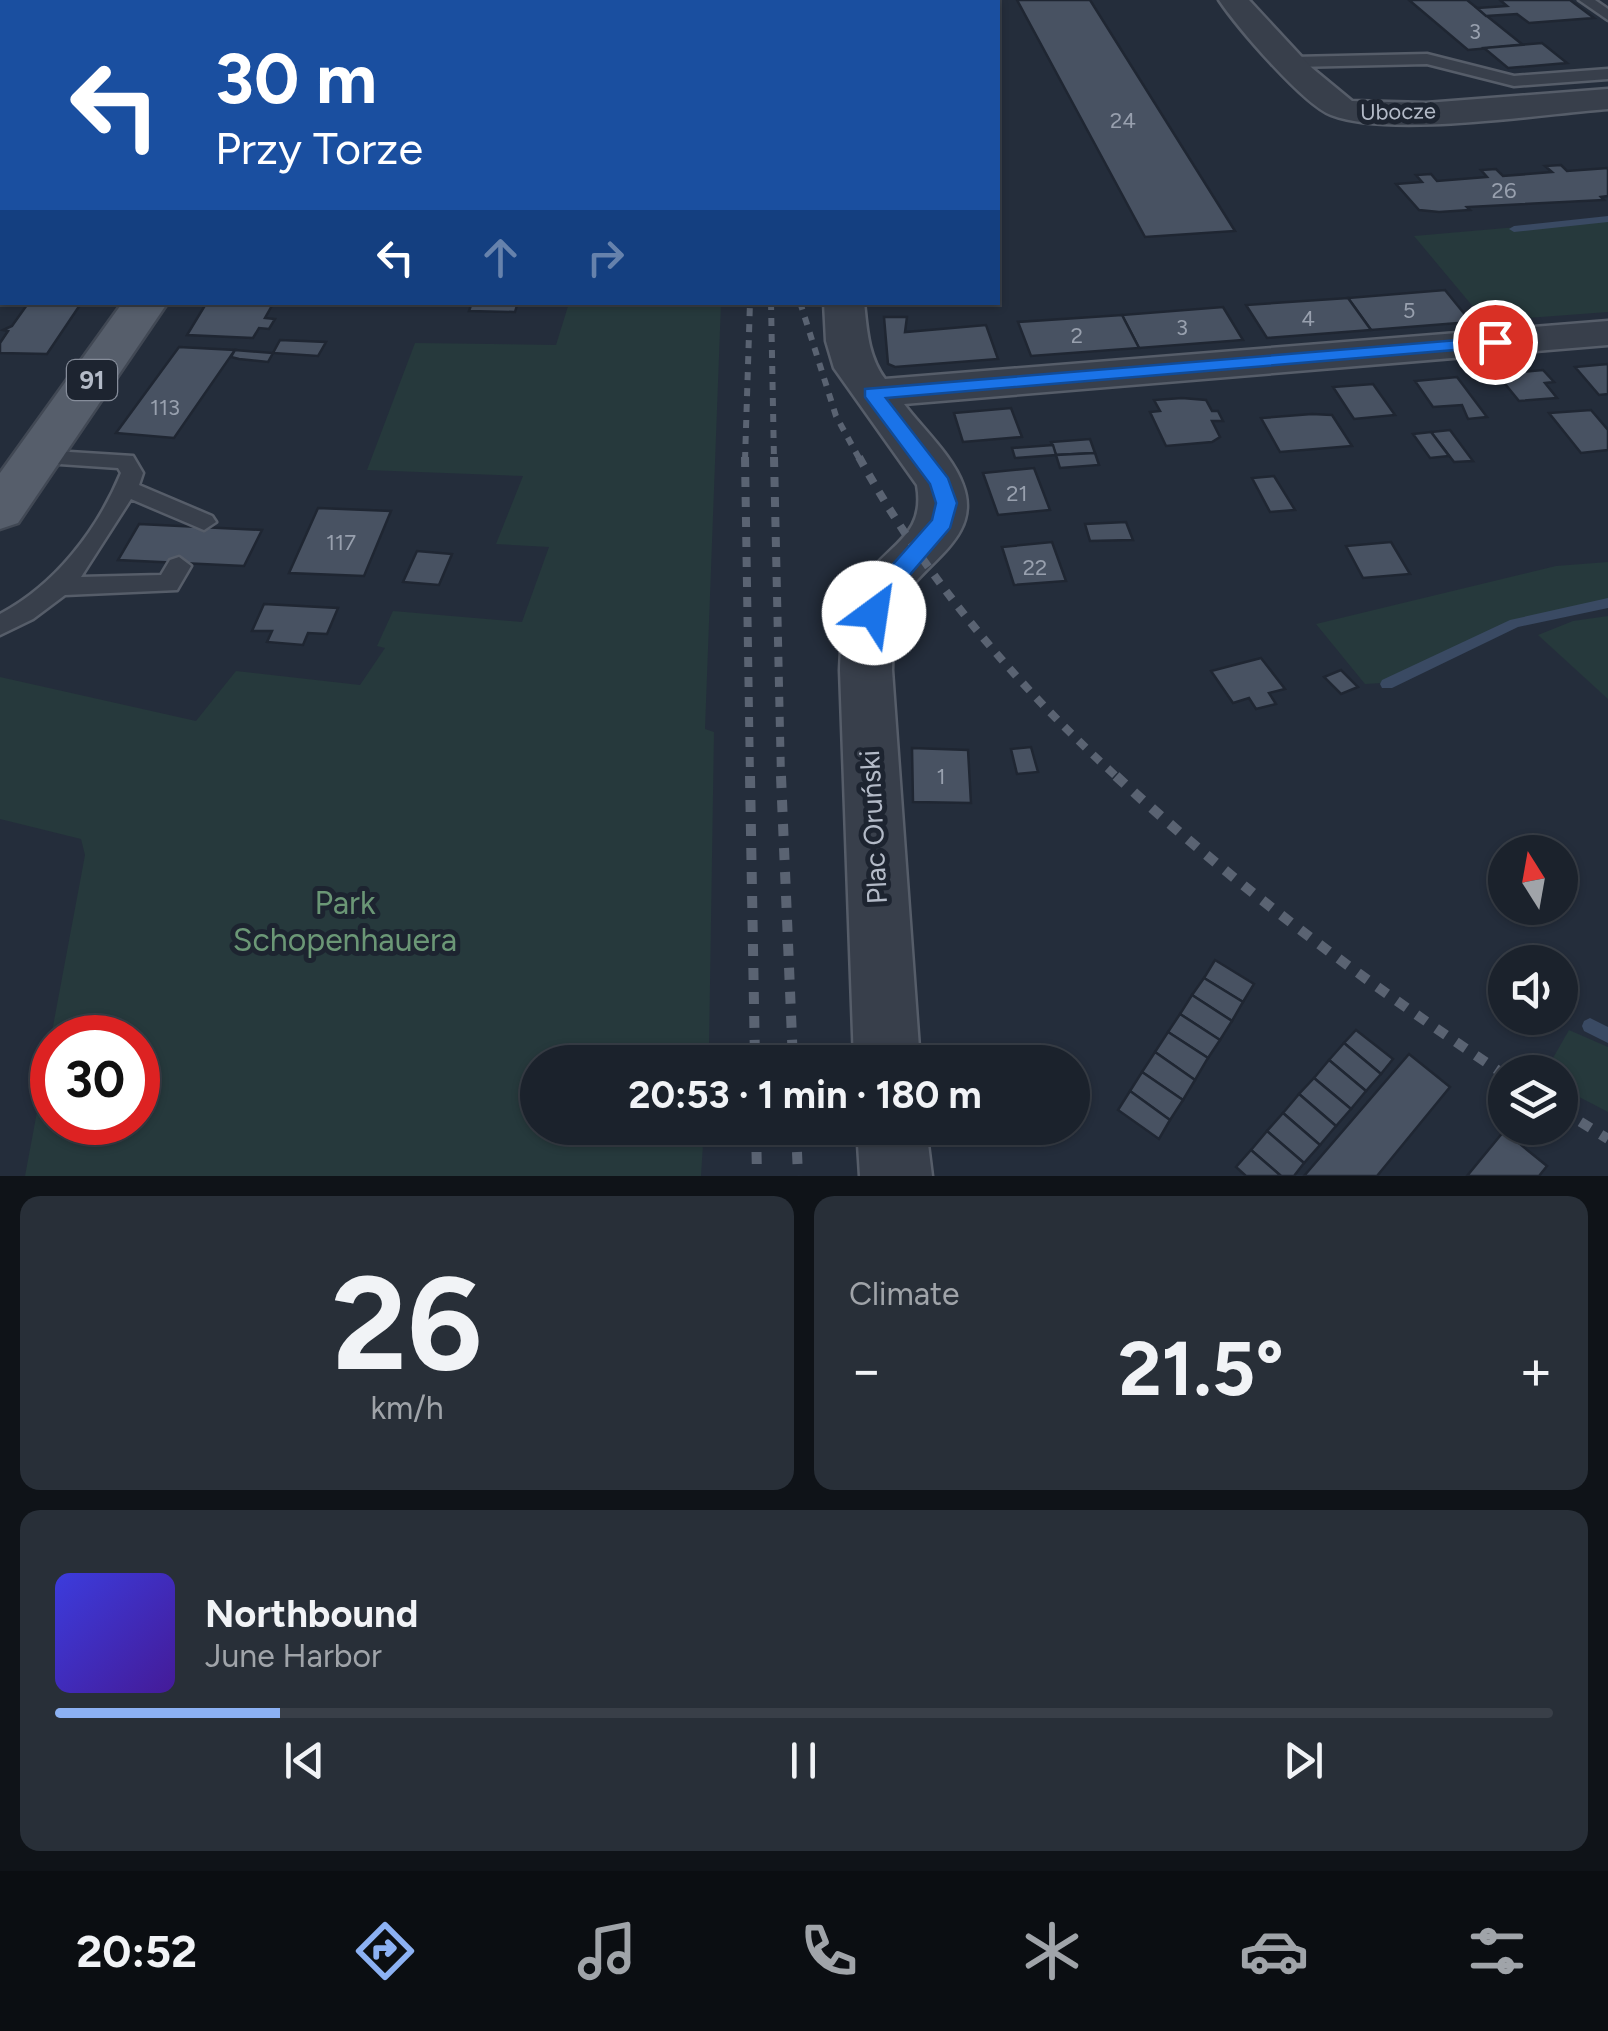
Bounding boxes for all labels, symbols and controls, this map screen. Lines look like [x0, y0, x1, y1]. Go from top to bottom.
house number: 3 [1469, 18, 1481, 45]
text: 30 m [215, 36, 377, 121]
icon: left [50, 40, 180, 170]
street label: Ubocze [1360, 97, 1436, 126]
house number: 24 [1110, 107, 1136, 134]
text: Przy Torze [215, 121, 423, 175]
house number: 26 [1492, 177, 1516, 204]
icon: left [368, 230, 423, 285]
icon: ahead [473, 230, 528, 285]
icon: right [578, 230, 633, 285]
house number: 5 [1403, 297, 1415, 324]
pin [1453, 300, 1538, 385]
house number: 4 [1301, 305, 1315, 332]
house number: 3 [1176, 314, 1188, 341]
icon: arrive [1468, 315, 1523, 370]
house number: 2 [1071, 322, 1083, 349]
road number: 91 [67, 360, 117, 400]
house number: 113 [150, 394, 180, 421]
house number: 21 [1006, 480, 1028, 507]
house number: 117 [326, 529, 356, 556]
house number: 22 [1023, 554, 1047, 581]
position arrow [822, 561, 926, 665]
street label: Plac Oruński [852, 749, 894, 905]
house number: 1 [936, 763, 946, 790]
north arrow [1488, 835, 1578, 925]
map controls [1488, 835, 1578, 1145]
park label: Park Schopenhauera [233, 884, 457, 959]
button: sound [1488, 945, 1578, 1035]
speed limit sign: 30 [30, 1015, 160, 1145]
button: layers [1488, 1055, 1578, 1145]
text: 20:53 · 1 min · 180 m [628, 1072, 982, 1118]
text: 26 [332, 1246, 482, 1402]
text: Climate [849, 1275, 960, 1313]
text: 21.5° [1118, 1324, 1284, 1414]
text: − [849, 1337, 883, 1403]
text: + [1519, 1337, 1553, 1403]
text: km/h [370, 1389, 444, 1427]
text: Northbound [205, 1591, 418, 1637]
text: June Harbor [205, 1637, 382, 1675]
icon: previous [277, 1733, 332, 1788]
icon: pause [776, 1733, 831, 1788]
icon: next [1276, 1733, 1331, 1788]
icon: directions [350, 1916, 420, 1986]
icon: music [572, 1916, 642, 1986]
icon: phone [794, 1916, 864, 1986]
icon: climate [1017, 1916, 1087, 1986]
icon: car [1239, 1916, 1309, 1986]
icon: filters [1462, 1916, 1532, 1986]
text: 20:52 [76, 1924, 197, 1978]

